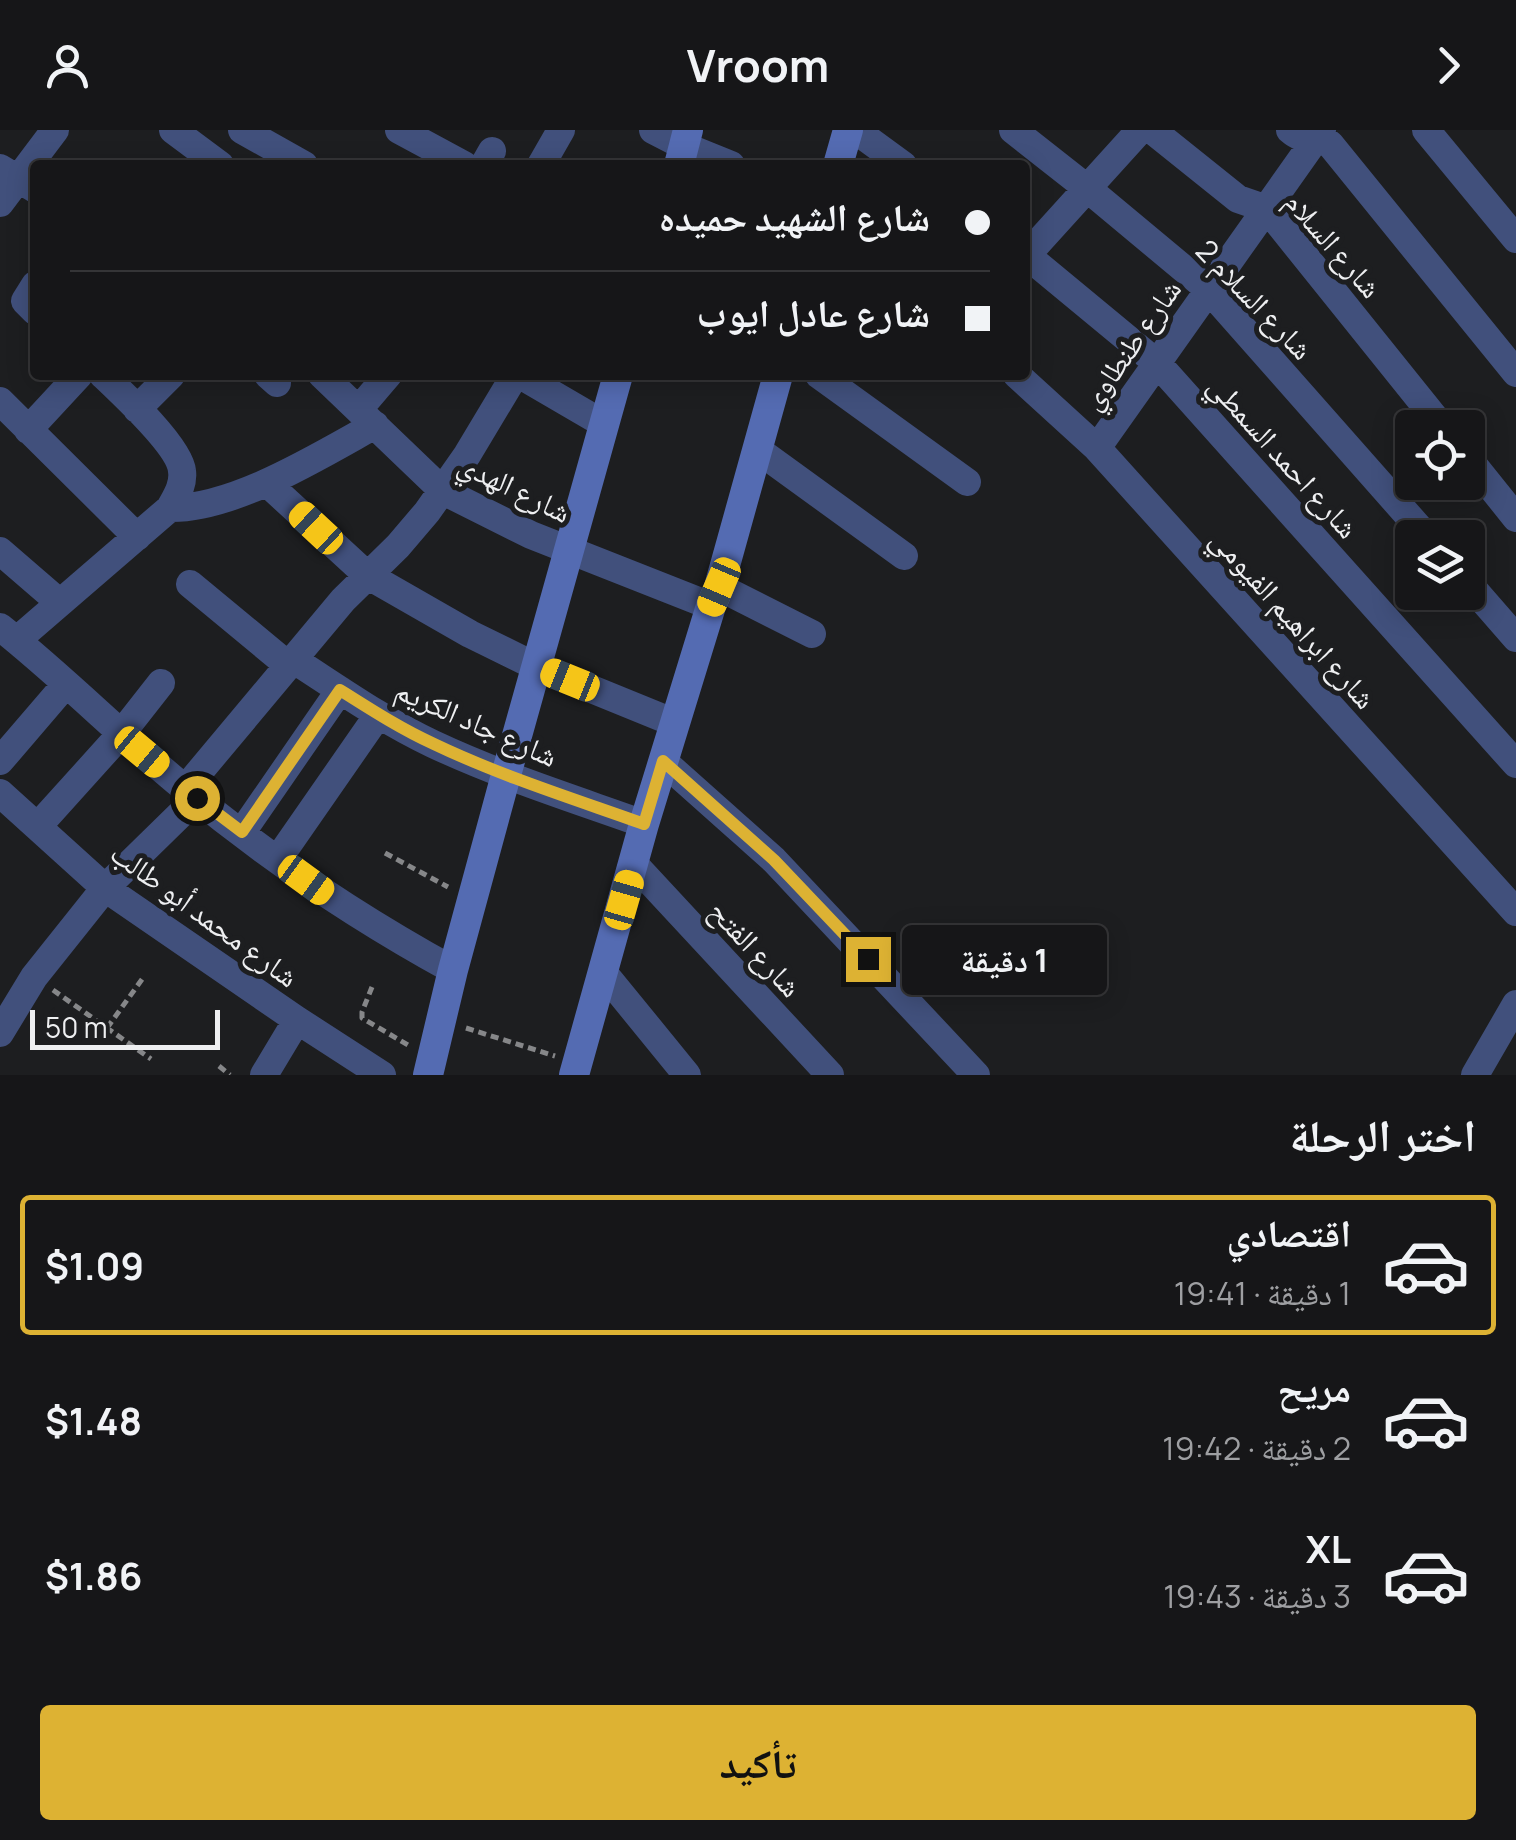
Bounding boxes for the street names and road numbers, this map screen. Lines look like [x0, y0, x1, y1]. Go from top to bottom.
street label: شارع السلام [1276, 182, 1392, 306]
street label: شارع السلام 2 [1187, 230, 1323, 368]
street label: شارع طنطاوي [1070, 271, 1194, 420]
street label: شارع احمد السمطي [1196, 365, 1369, 550]
street label: شارع الهدي [450, 442, 578, 536]
street label: شارع ابراهيم الفيومي [1198, 519, 1386, 720]
street label: شارع جاد الكريم [389, 668, 565, 777]
street label: شارع محمد أبو طالب [103, 832, 307, 996]
street label: شارع الفتح [700, 891, 812, 1005]

